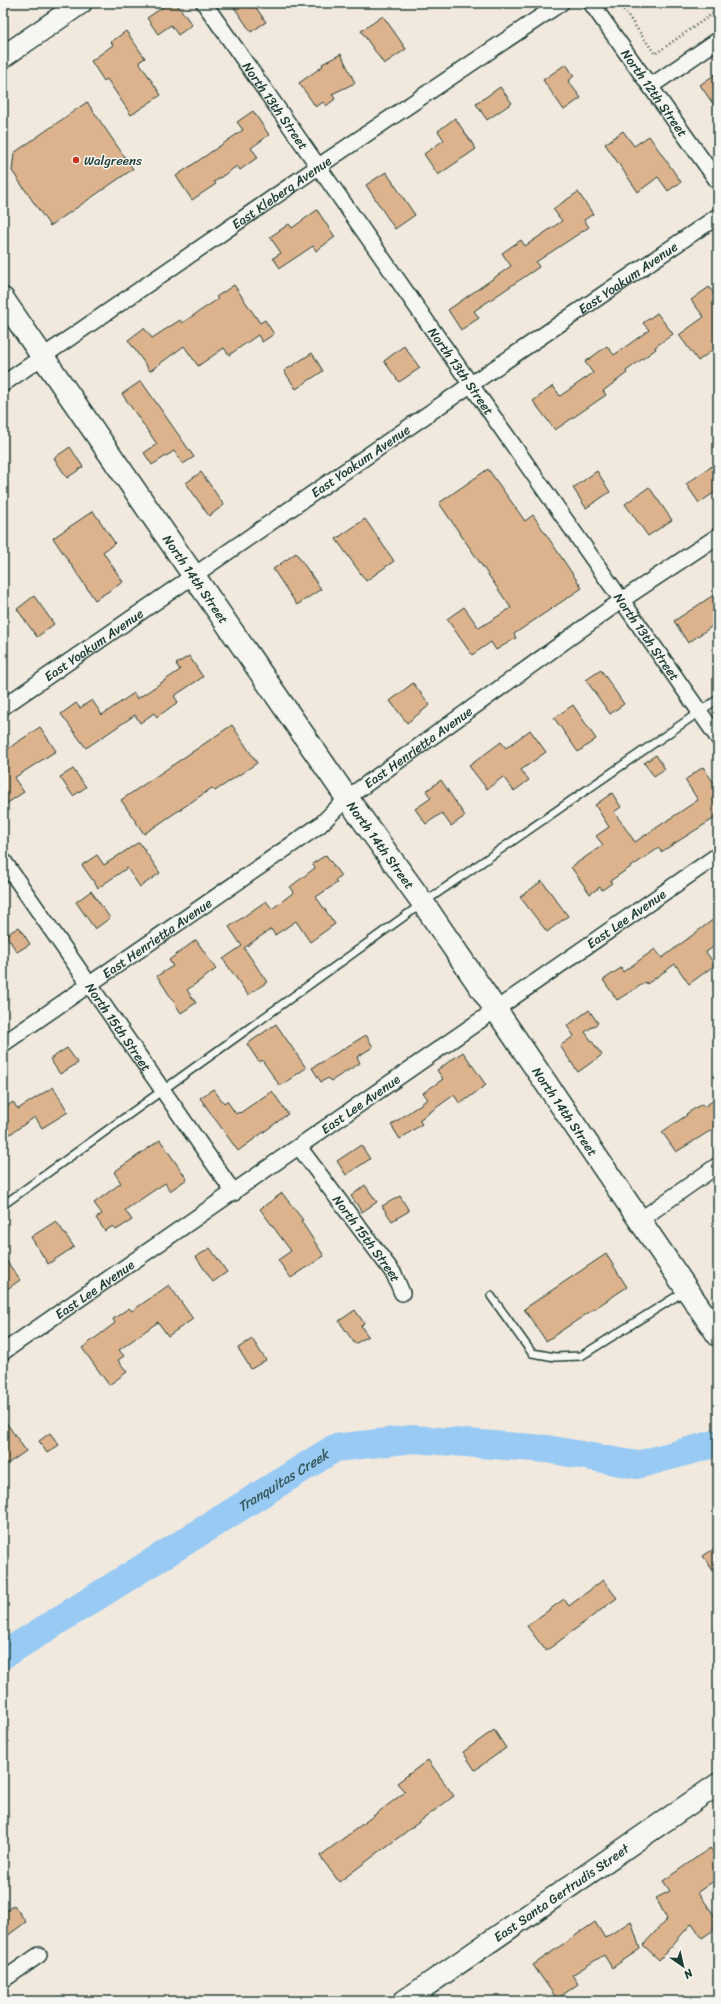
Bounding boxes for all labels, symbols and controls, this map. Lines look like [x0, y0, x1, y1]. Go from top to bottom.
street label: North 12th Street [615, 44, 694, 142]
street label: North 13th Street [237, 57, 315, 155]
place label: Walgreens [84, 149, 142, 172]
street label: East Kleberg Avenue [226, 149, 336, 235]
marker: Walgreens [71, 155, 81, 165]
street label: East Yoakum Avenue [573, 235, 683, 320]
street label: North 13th Street [422, 322, 501, 420]
street label: East Yoakum Avenue [306, 418, 415, 503]
street label: North 14th Street [157, 529, 235, 629]
street label: North 13th Street [608, 588, 686, 686]
street label: East Yoakum Avenue [39, 602, 148, 687]
street label: East Henrietta Avenue [359, 699, 478, 794]
street label: North 14th Street [341, 796, 421, 894]
street label: East Lee Avenue [581, 883, 671, 954]
street label: East Henrietta Avenue [97, 891, 217, 984]
street label: North 15th Street [80, 977, 158, 1076]
street label: North 14th Street [526, 1062, 604, 1161]
street label: East Lee Avenue [316, 1068, 405, 1140]
street label: North 15th Street [327, 1190, 408, 1286]
street label: East Lee Avenue [50, 1253, 139, 1325]
water label: Tranquitas Creek [232, 1441, 335, 1519]
street label: East Santa Gertrudis Street [488, 1837, 634, 1948]
north arrow [663, 1946, 703, 1986]
text: N [680, 1963, 698, 1984]

